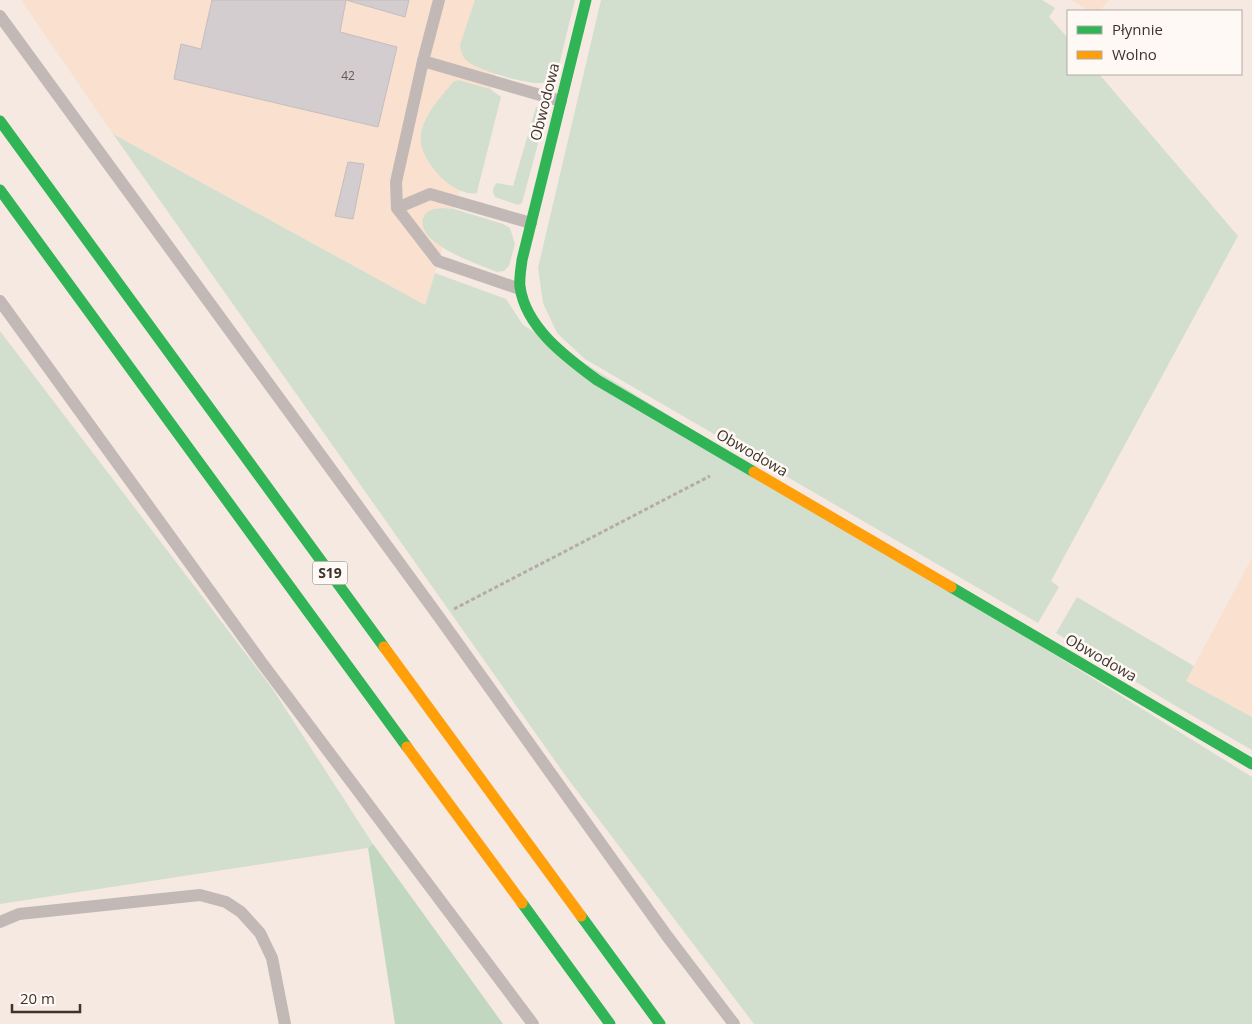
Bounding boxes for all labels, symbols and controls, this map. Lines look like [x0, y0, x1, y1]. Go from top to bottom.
legend [1067, 10, 1242, 75]
text: Płynnie [1112, 19, 1163, 39]
text: Wolno [1112, 44, 1157, 64]
street label: Obwodowa [525, 61, 563, 143]
house number: 42 [341, 67, 355, 84]
street label: Obwodowa [713, 424, 792, 481]
road number: S19 [312, 562, 348, 584]
street label: Obwodowa [1062, 629, 1141, 686]
scale bar [12, 982, 80, 1014]
text: 20 m [20, 988, 55, 1008]

